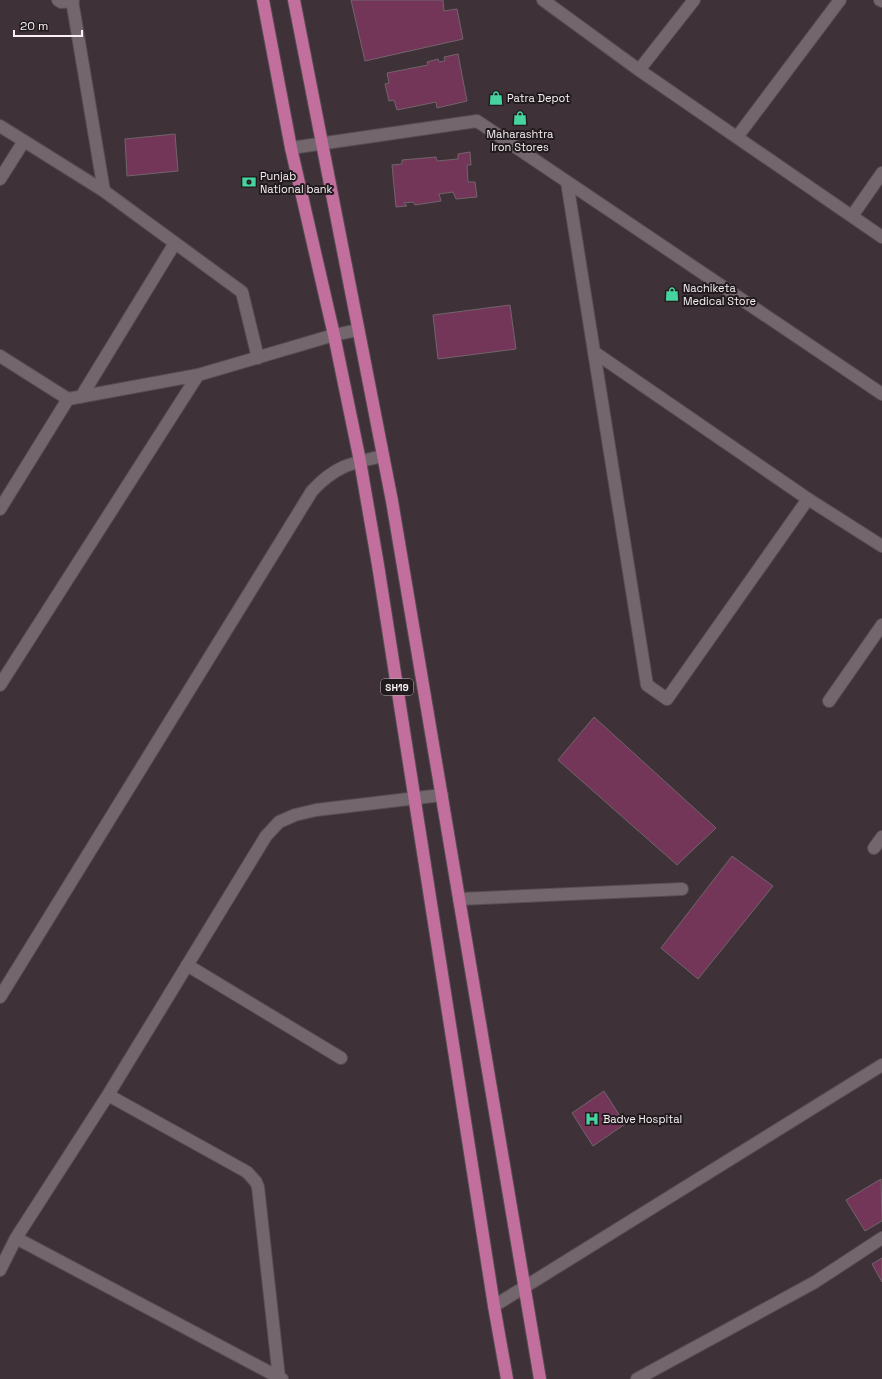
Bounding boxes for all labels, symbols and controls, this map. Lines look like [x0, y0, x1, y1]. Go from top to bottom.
scale bar [14, 12, 82, 38]
text: 20 m [20, 18, 48, 34]
shop icon: Patra Depot [488, 90, 504, 106]
place label: Patra Depot [507, 91, 570, 105]
shop icon: Maharashtra Iron Stores [512, 110, 528, 126]
place label: Maharashtra Iron Stores [487, 127, 554, 154]
place label: Punjab National bank [260, 169, 333, 196]
bank icon: Punjab National bank [241, 174, 257, 190]
place label: Nachiketa Medical Store [683, 281, 756, 308]
shop icon: Nachiketa Medical Store [664, 286, 680, 302]
road number: SH19 [381, 679, 413, 695]
hospital icon: Badve Hospital [584, 1111, 600, 1127]
place label: Badve Hospital [603, 1112, 682, 1126]

